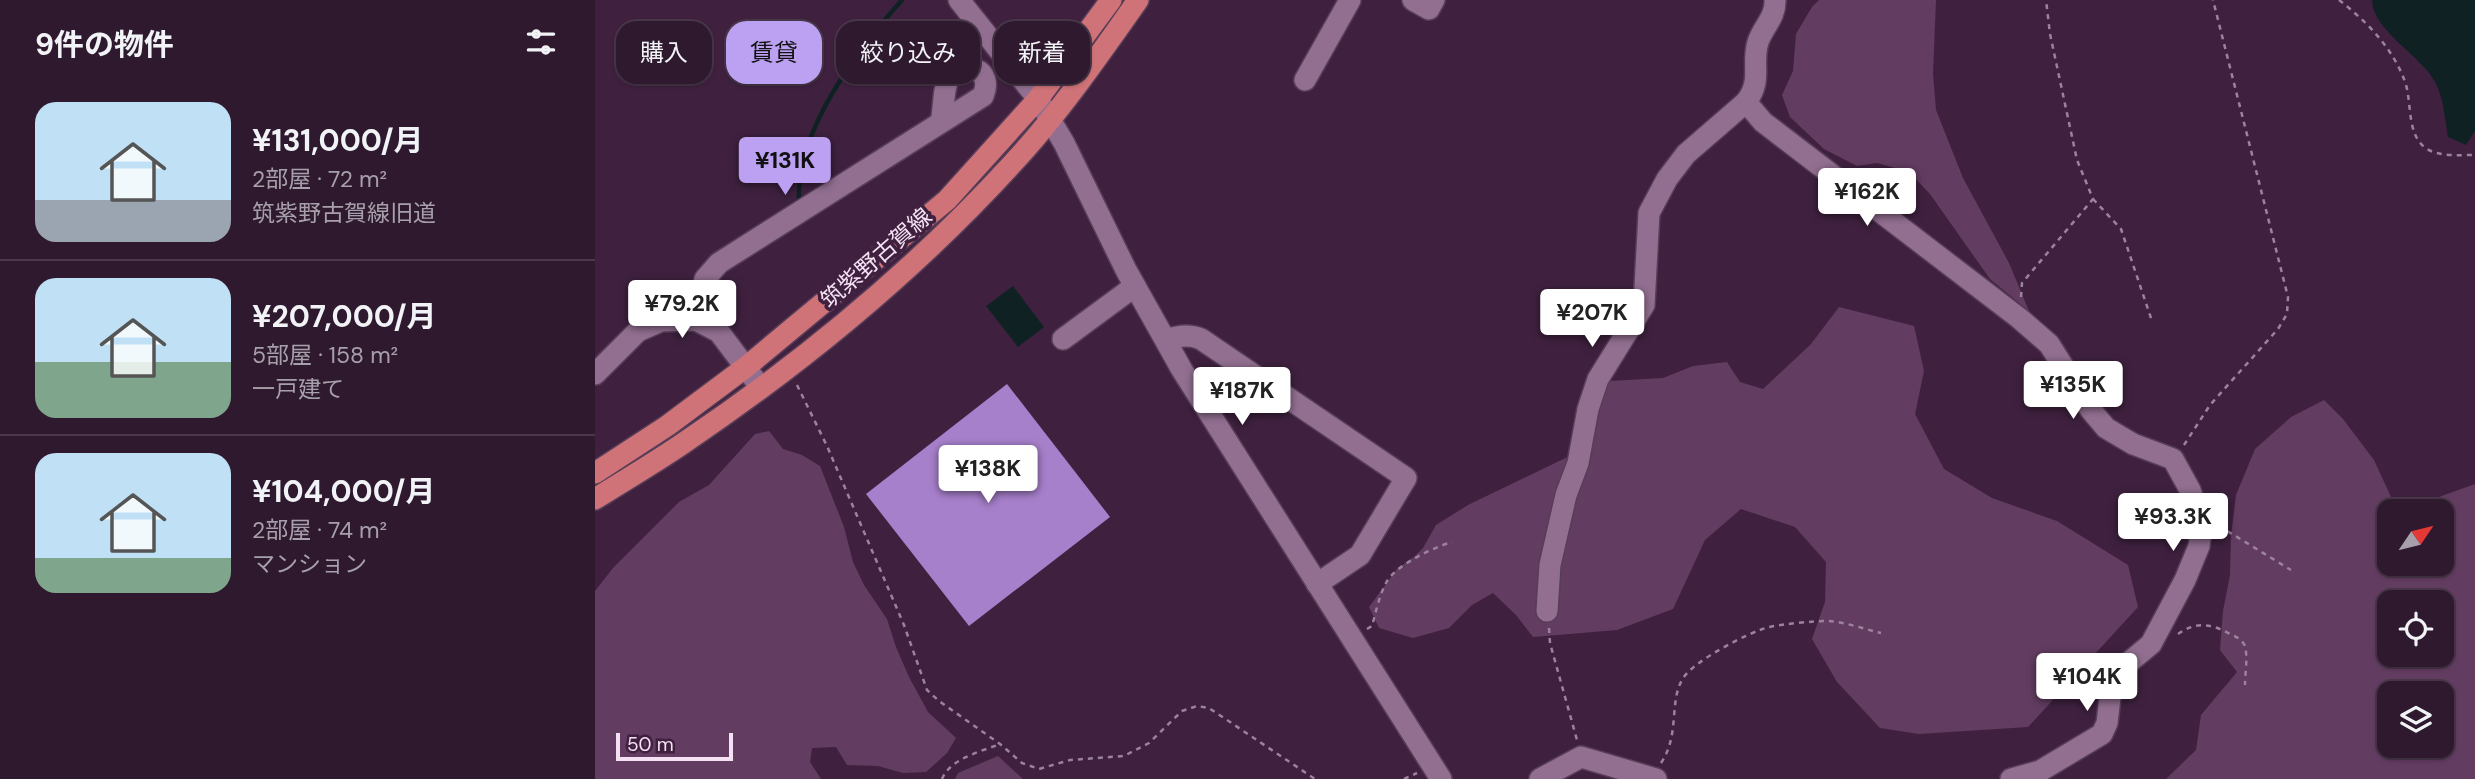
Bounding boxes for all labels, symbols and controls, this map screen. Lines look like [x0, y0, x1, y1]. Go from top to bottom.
chip: 購入 [616, 21, 712, 84]
chip: 賃貸 [726, 21, 822, 84]
chip: 絞り込み [836, 21, 980, 84]
chip: 新着 [994, 21, 1090, 84]
icon: filters [522, 23, 560, 61]
text: 9件の物件 [35, 25, 174, 64]
text: ¥131,000/月 [252, 121, 424, 160]
icon: home [91, 130, 175, 214]
pin: ¥131K [736, 138, 834, 197]
text: ¥131K [755, 145, 815, 175]
text: 2部屋 · 72 m² [252, 164, 387, 194]
pin: ¥162K [1818, 168, 1916, 228]
text: ¥162K [1834, 176, 1900, 206]
text: 筑紫野古賀線旧道 [252, 198, 436, 228]
street label: 筑紫野古賀線 [814, 201, 938, 315]
pin: ¥79.2K [625, 280, 739, 340]
text: ¥79.2K [644, 288, 720, 318]
pin: ¥207K [1543, 290, 1641, 349]
text: ¥207,000/月 [252, 297, 437, 336]
text: ¥207K [1556, 297, 1628, 327]
icon: home [91, 306, 175, 390]
text: 5部屋 · 158 m² [252, 340, 398, 370]
pin: ¥135K [2024, 362, 2122, 421]
pin: ¥187K [1193, 368, 1291, 427]
text: ¥135K [2040, 369, 2106, 399]
text: 一戸建て [252, 374, 344, 404]
text: ¥187K [1209, 375, 1275, 405]
pin: ¥138K [939, 446, 1037, 505]
text: ¥138K [955, 453, 1021, 483]
text: ¥104,000/月 [252, 472, 435, 511]
icon: home [91, 481, 175, 565]
pin: ¥93.3K [2116, 494, 2230, 553]
north arrow [2377, 499, 2453, 576]
map controls [2377, 499, 2454, 758]
text: ¥93.3K [2134, 501, 2212, 531]
text: 2部屋 · 74 m² [252, 515, 387, 545]
text: マンション [252, 549, 367, 579]
button: locate [2377, 590, 2454, 667]
pin: ¥104K [2038, 654, 2136, 713]
text: ¥104K [2052, 661, 2122, 691]
button: layers [2377, 681, 2454, 758]
scale bar [616, 730, 733, 762]
text: 50 m [627, 732, 674, 757]

